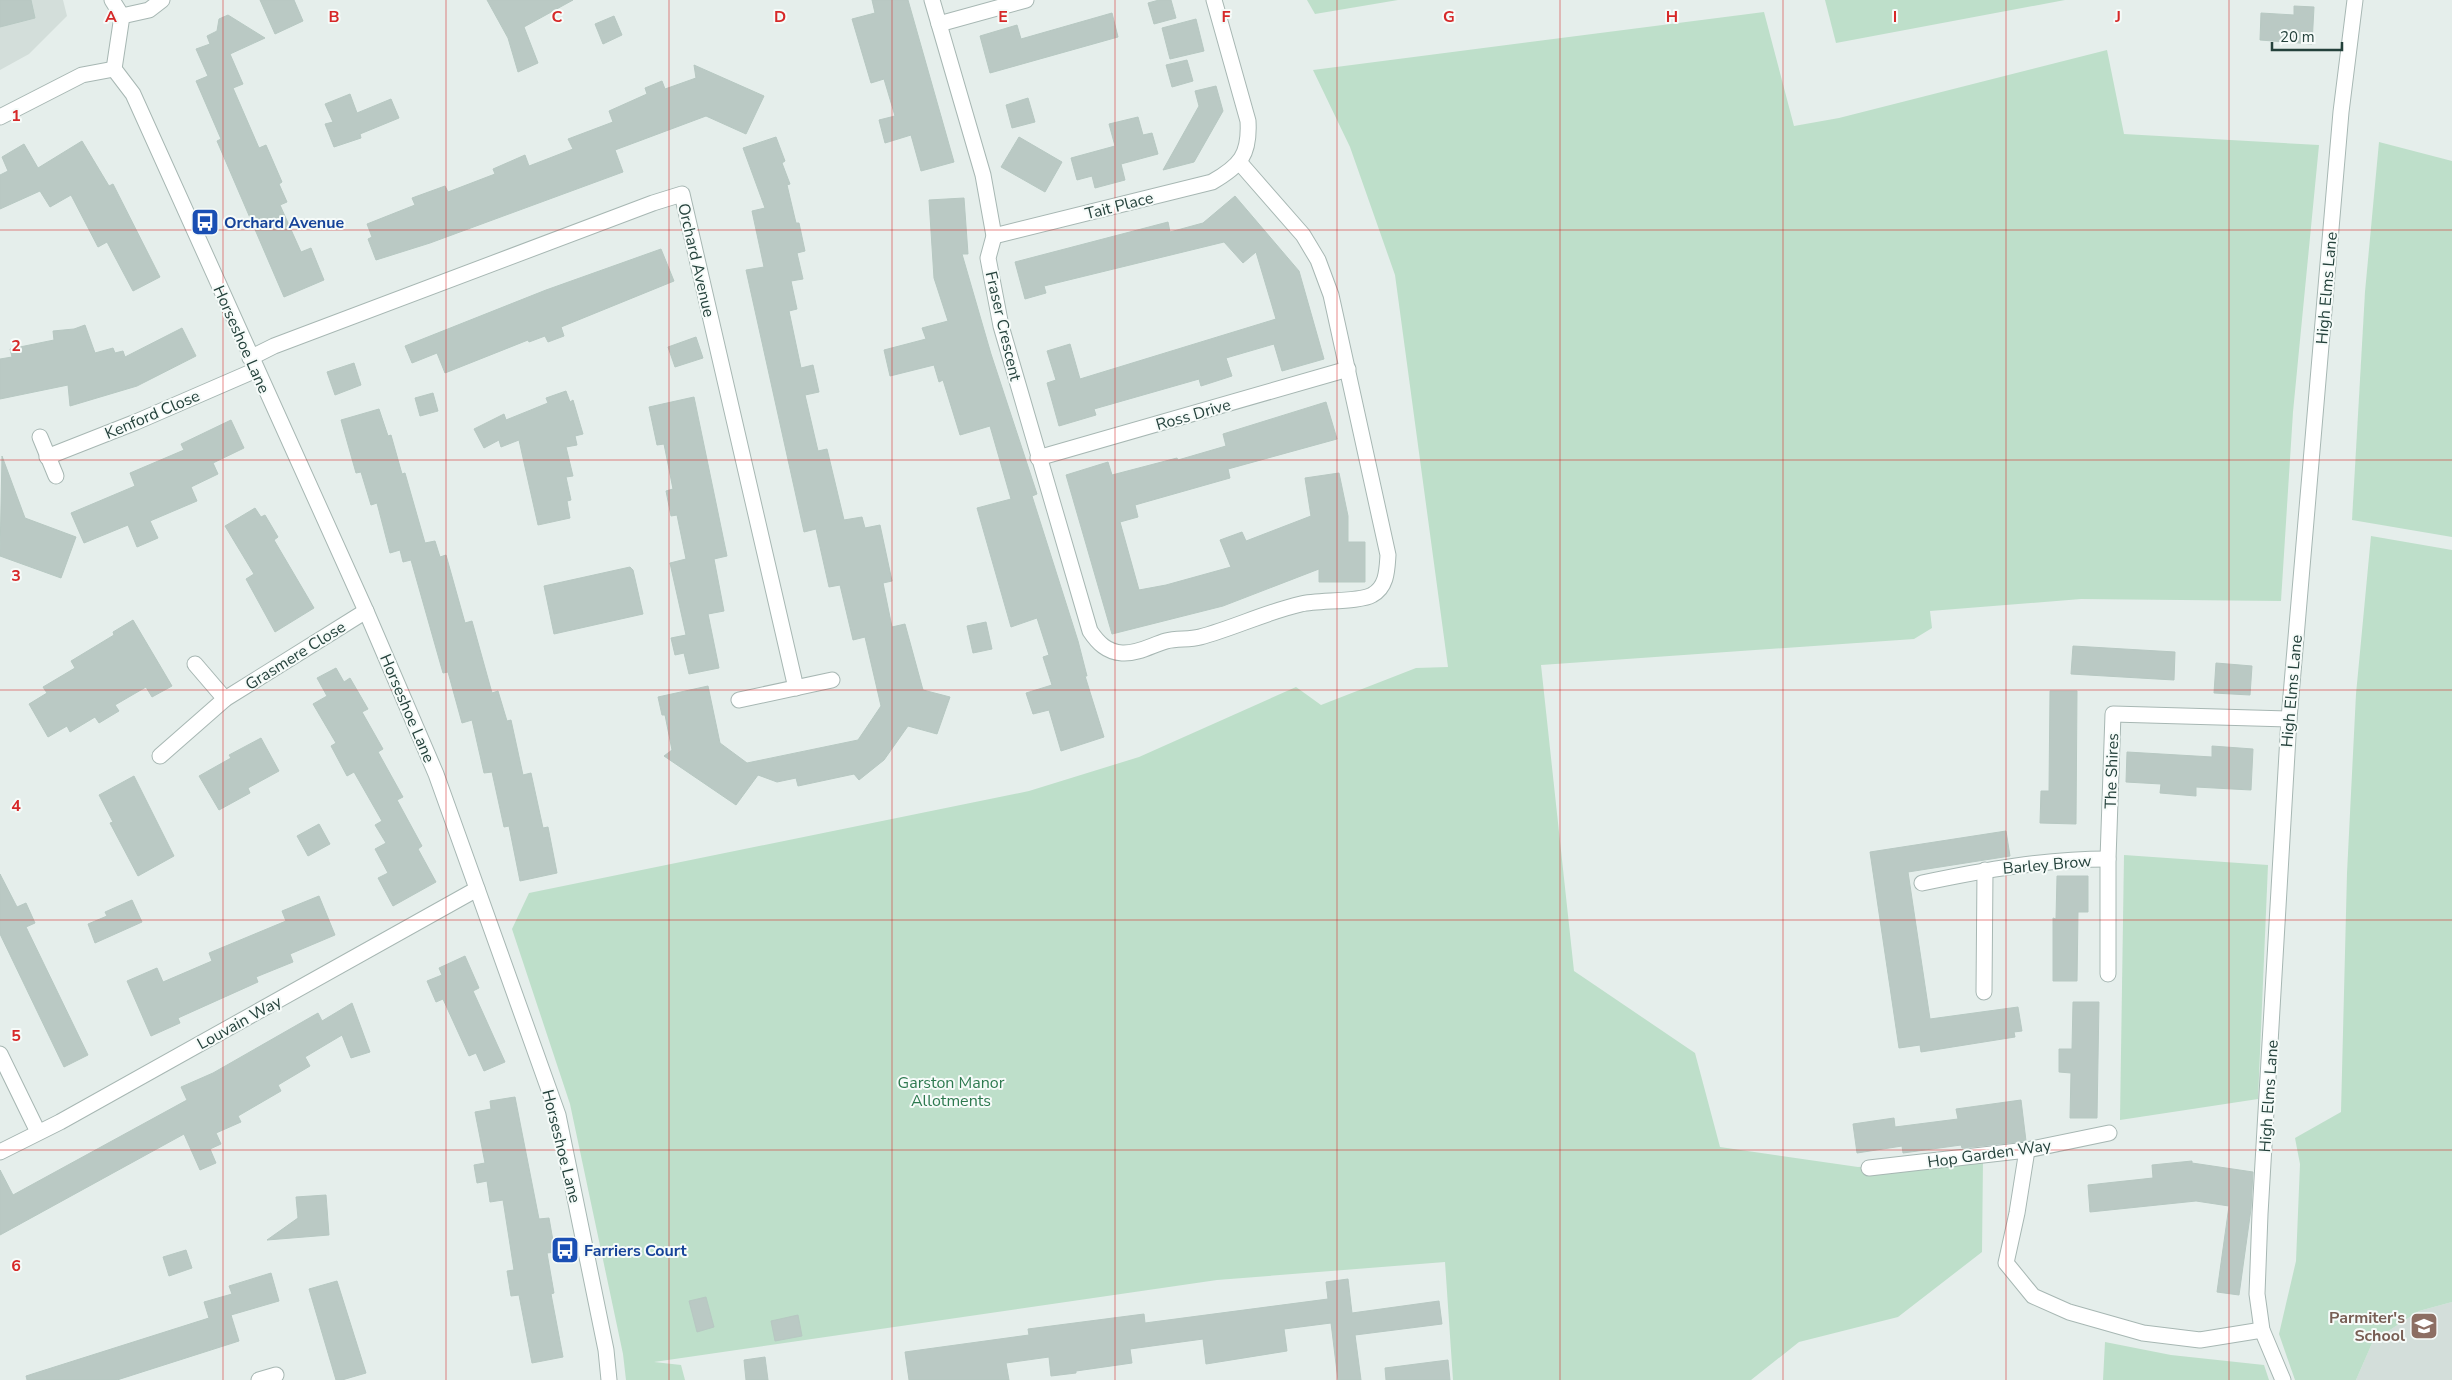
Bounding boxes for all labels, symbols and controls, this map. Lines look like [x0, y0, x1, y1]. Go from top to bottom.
text: A [105, 6, 117, 28]
text: B [328, 6, 340, 28]
text: C [552, 6, 563, 28]
text: D [774, 6, 786, 28]
text: E [998, 6, 1008, 28]
text: F [1222, 6, 1231, 28]
text: G [1443, 6, 1455, 28]
text: H [1666, 6, 1678, 28]
text: I [1893, 6, 1897, 28]
text: J [2114, 6, 2121, 28]
scale bar [2272, 20, 2342, 52]
text: 20 m [2280, 27, 2315, 47]
text: 1 [11, 105, 21, 127]
street label: Tait Place [1083, 187, 1156, 225]
street label: Orchard Avenue [672, 201, 720, 319]
bus stop icon: Orchard Avenue [190, 207, 220, 237]
place label: Orchard Avenue [224, 212, 344, 234]
street label: High Elms Lane [2311, 231, 2343, 345]
street label: Fraser Crescent [980, 269, 1026, 384]
street label: Horseshoe Lane [207, 282, 275, 397]
text: 2 [11, 335, 21, 357]
street label: Kenford Close [102, 385, 203, 445]
street label: Ross Drive [1153, 394, 1233, 436]
text: 3 [11, 565, 21, 587]
street label: Grasmere Close [241, 616, 350, 695]
street label: High Elms Lane [2276, 634, 2308, 748]
street label: Horseshoe Lane [374, 651, 440, 766]
street label: The Shires [2100, 733, 2124, 809]
text: 4 [11, 795, 21, 817]
street label: Barley Brow [2002, 850, 2093, 880]
street label: Louvain Way [193, 990, 286, 1055]
text: 5 [11, 1025, 21, 1047]
street label: High Elms Lane [2254, 1039, 2284, 1153]
park label: Garston Manor Allotments [898, 1072, 1005, 1112]
street label: Horseshoe Lane [536, 1087, 586, 1205]
street label: Hop Garden Way [1926, 1134, 2053, 1174]
bus stop icon: Farriers Court [550, 1235, 580, 1265]
place label: Farriers Court [584, 1240, 688, 1262]
text: 6 [11, 1255, 21, 1277]
place label: Parmiter's School [2329, 1307, 2405, 1347]
school or university icon: Parmiter's School [2409, 1311, 2439, 1341]

